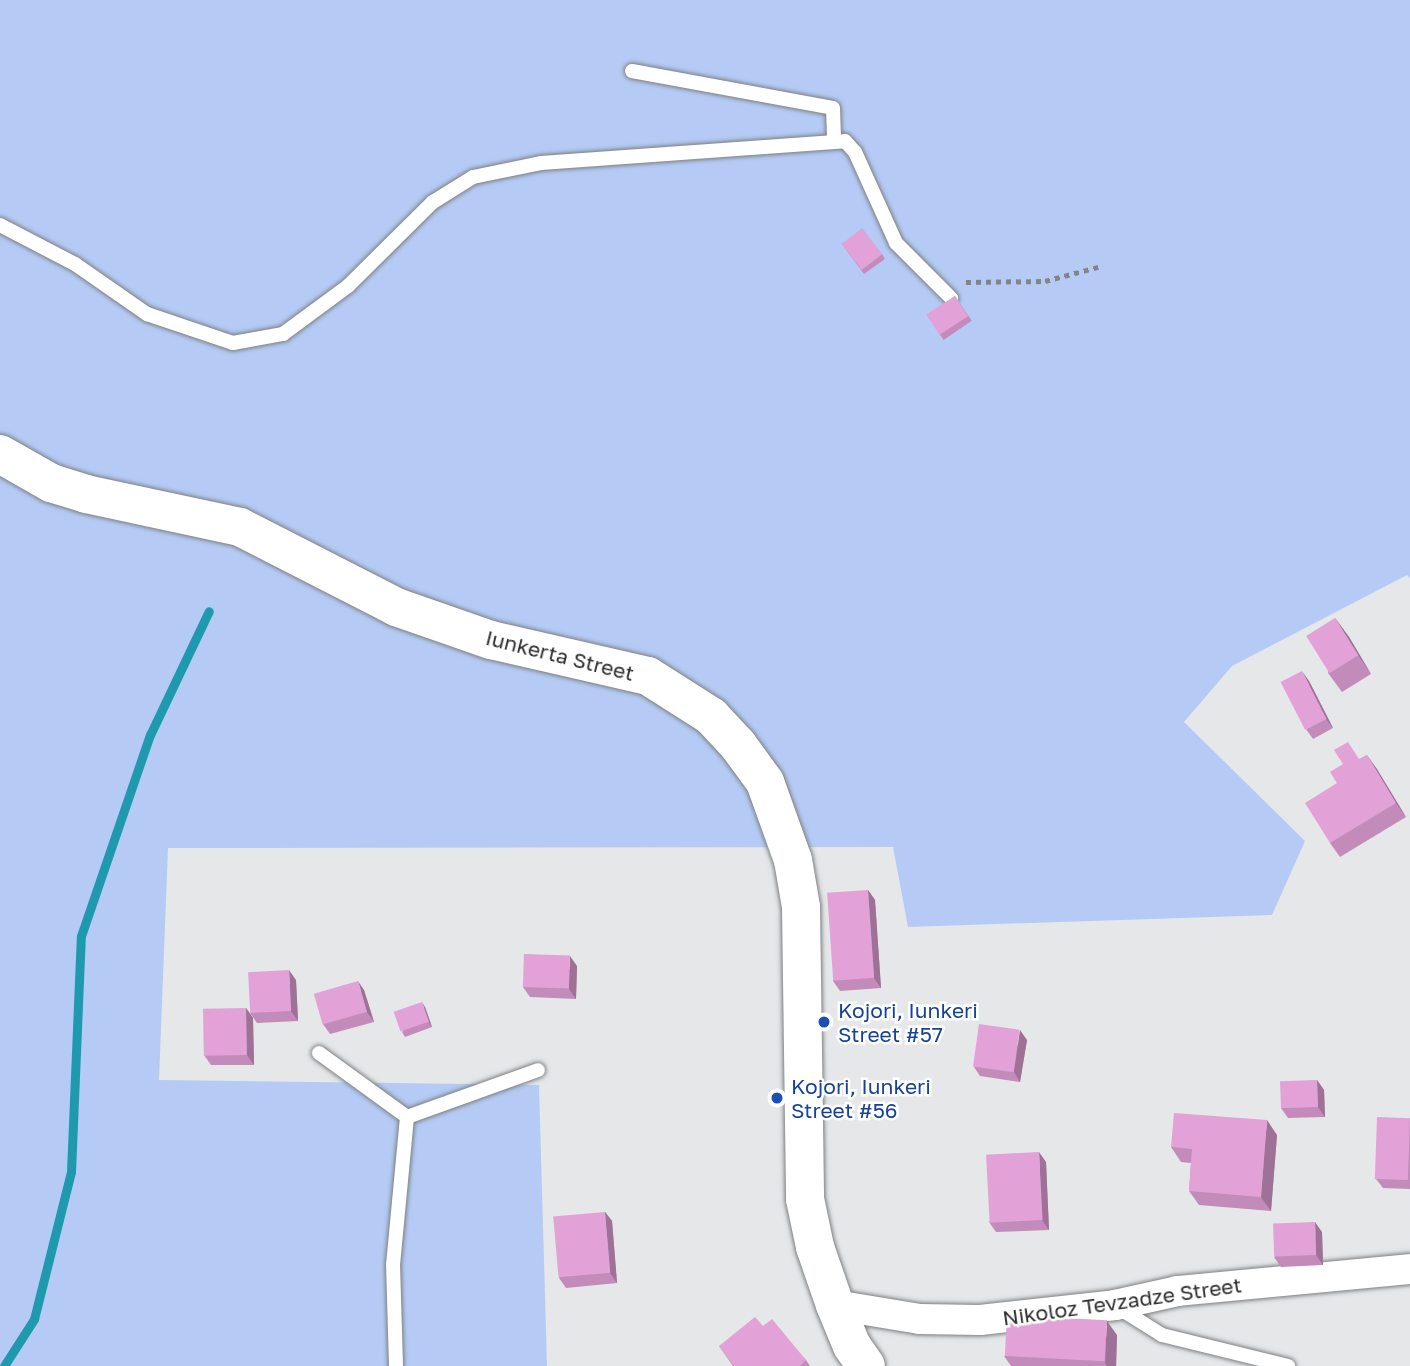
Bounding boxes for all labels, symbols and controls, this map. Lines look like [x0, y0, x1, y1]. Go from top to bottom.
street label: Iunkerta Street [483, 624, 637, 686]
place label: Kojori, Iunkeri Street #57 [838, 997, 978, 1047]
marker: Kojori, Iunkeri Street #57 [816, 1014, 832, 1030]
place label: Kojori, Iunkeri Street #56 [791, 1073, 931, 1123]
marker: Kojori, Iunkeri Street #56 [769, 1090, 785, 1106]
street label: Nikoloz Tevzadze Street [1001, 1272, 1243, 1330]

